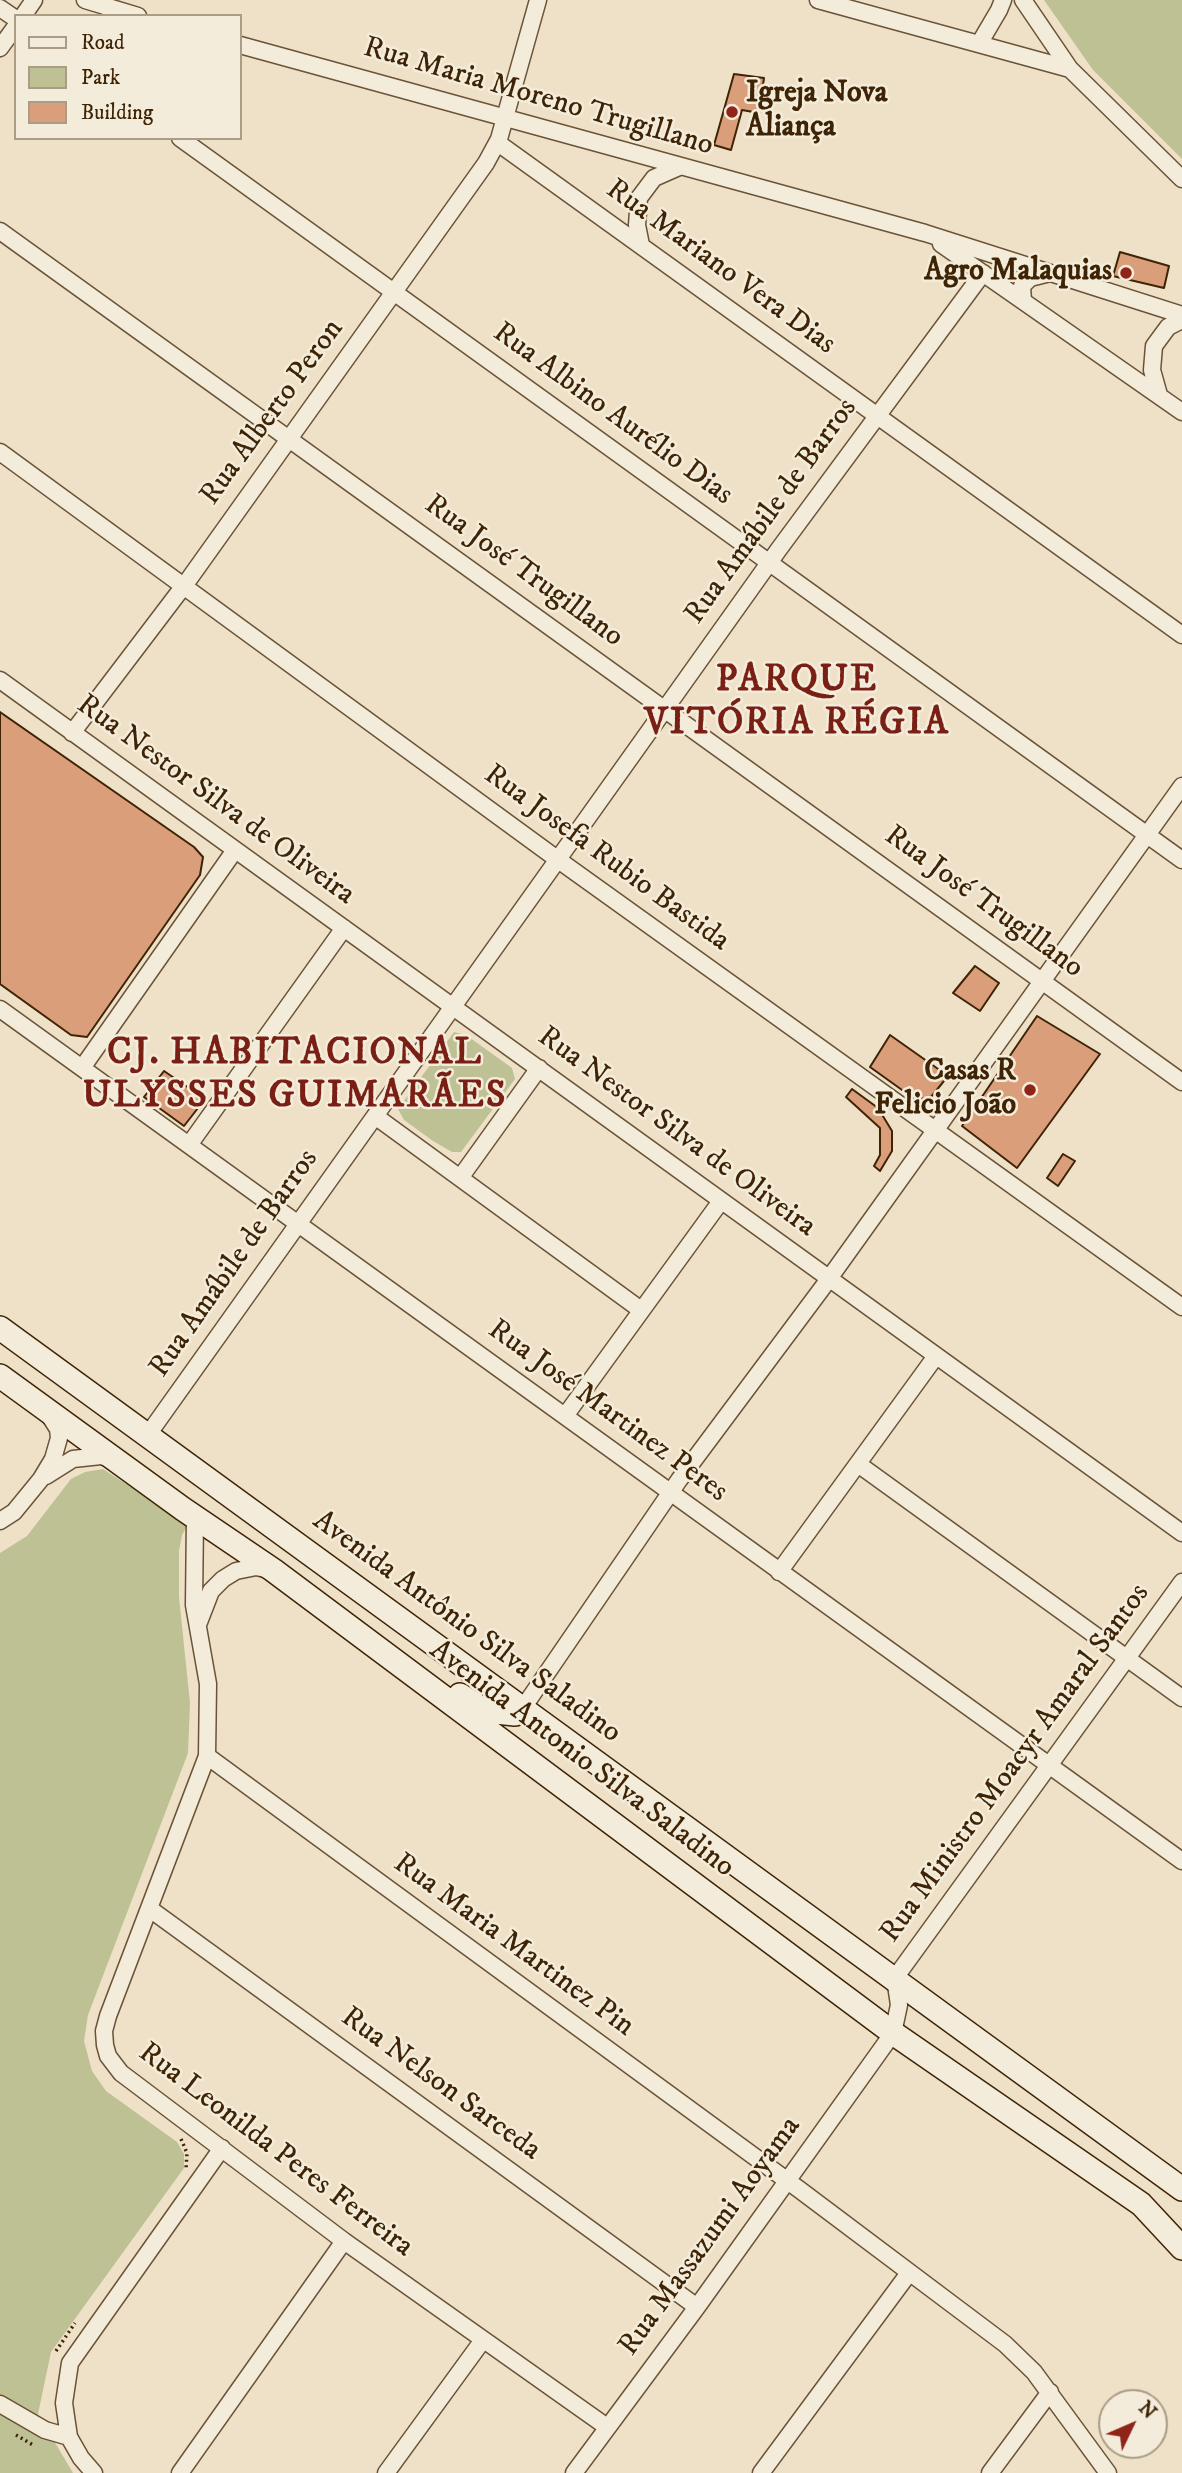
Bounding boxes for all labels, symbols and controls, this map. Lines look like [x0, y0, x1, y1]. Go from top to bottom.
legend [14, 14, 242, 140]
text: Road [81, 30, 125, 56]
street label: Rua Maria Moreno Trugillano [359, 31, 717, 165]
text: Park [81, 65, 120, 91]
place label: Igreja Nova Aliança [746, 77, 888, 148]
text: Building [81, 100, 153, 126]
marker: Igreja Nova Aliança [724, 104, 740, 120]
street label: Rua Mariano Vera Dias [598, 173, 842, 363]
place label: Agro Malaquias [924, 255, 1112, 291]
marker: Agro Malaquias [1118, 265, 1134, 281]
street label: Rua Alberto Peron [194, 313, 352, 513]
street label: Rua Albino Aurélio Dias [485, 316, 739, 514]
street label: Rua Amábile de Barros [678, 392, 866, 632]
street label: Rua José Trugillano [417, 488, 629, 656]
district label: PARQUE VITÓRIA RÉGIA [646, 660, 948, 747]
street label: Rua Nestor Silva de Oliveira [69, 688, 361, 914]
street label: Rua Josefa Rubio Bastida [476, 758, 736, 960]
street label: Rua José Trugillano [877, 819, 1089, 987]
street label: Rua Nestor Silva de Oliveira [530, 1020, 822, 1246]
district label: CJ. HABITACIONAL ULYSSES GUIMARÃES [85, 1033, 505, 1120]
place label: Casas R Felicio João [874, 1055, 1016, 1126]
marker: Casas R Felicio João [1022, 1082, 1038, 1098]
street label: Rua Amábile de Barros [143, 1143, 327, 1385]
street label: Rua José Martinez Peres [480, 1313, 734, 1511]
street label: Avenida Antônio Silva Saladino [305, 1504, 627, 1752]
street label: Rua Ministro Moacyr Amaral Santos [874, 1577, 1158, 1951]
street label: Avenida Antonio Silva Saladino [421, 1634, 741, 1886]
street label: Rua Maria Martinez Pin [386, 1847, 640, 2045]
street label: Rua Nelson Sarceda [333, 2000, 547, 2170]
street label: Rua Leonilda Peres Ferreira [131, 2036, 419, 2266]
street label: Rua Massazumi Aoyama [612, 2110, 810, 2364]
north arrow [1098, 2389, 1168, 2459]
text: N [1133, 2397, 1161, 2424]

